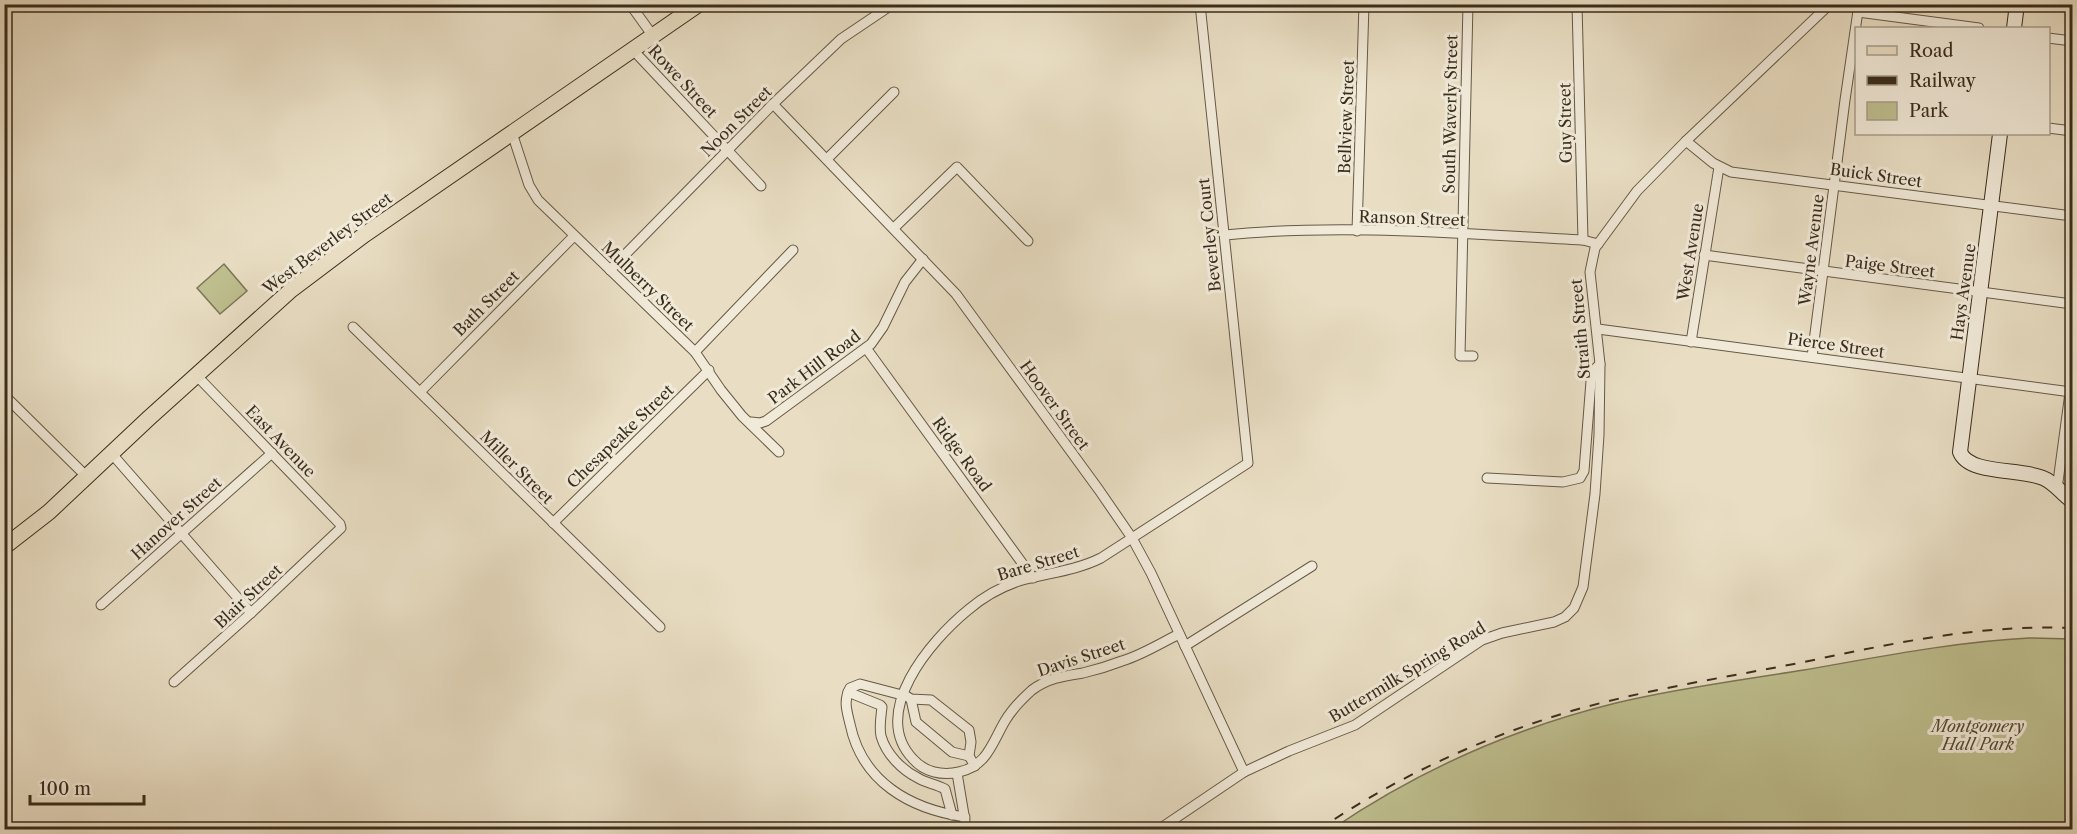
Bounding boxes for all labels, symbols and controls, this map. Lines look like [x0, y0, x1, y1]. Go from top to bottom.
legend [1855, 27, 2050, 135]
street label: South Waverly Street [1439, 34, 1461, 194]
street label: Rowe Street [644, 40, 722, 122]
text: Road [1909, 40, 1954, 62]
street label: Bellview Street [1334, 59, 1358, 174]
text: Railway [1909, 70, 1977, 92]
street label: Noon Street [696, 81, 776, 161]
street label: Guy Street [1554, 82, 1576, 163]
text: Park [1909, 100, 1950, 122]
street label: Buick Street [1829, 159, 1924, 191]
street label: Beverley Court [1193, 177, 1225, 293]
street label: West Beverley Street [257, 188, 396, 299]
street label: Wayne Avenue [1794, 193, 1828, 308]
street label: West Avenue [1672, 202, 1708, 303]
street label: Ranson Street [1358, 206, 1466, 230]
street label: Mulberry Street [598, 237, 699, 335]
street label: Hays Avenue [1946, 242, 1980, 342]
street label: Paige Street [1844, 251, 1937, 281]
street label: Bath Street [449, 266, 523, 340]
street label: Straith Street [1566, 278, 1594, 380]
street label: Park Hill Road [764, 326, 864, 408]
street label: Pierce Street [1786, 328, 1886, 362]
street label: Hoover Street [1016, 356, 1094, 454]
street label: Chesapeake Street [562, 380, 678, 492]
street label: East Avenue [242, 401, 320, 481]
street label: Ridge Road [928, 413, 996, 495]
street label: Miller Street [476, 426, 558, 508]
street label: Hanover Street [127, 472, 226, 564]
street label: Bare Street [995, 541, 1082, 585]
street label: Blair Street [210, 559, 286, 632]
street label: Buttermilk Spring Road [1325, 617, 1489, 727]
street label: Davis Street [1035, 633, 1128, 681]
park label: Montgomery Hall Park [1930, 716, 2024, 754]
scale bar [30, 768, 144, 806]
text: 100 m [39, 778, 91, 800]

